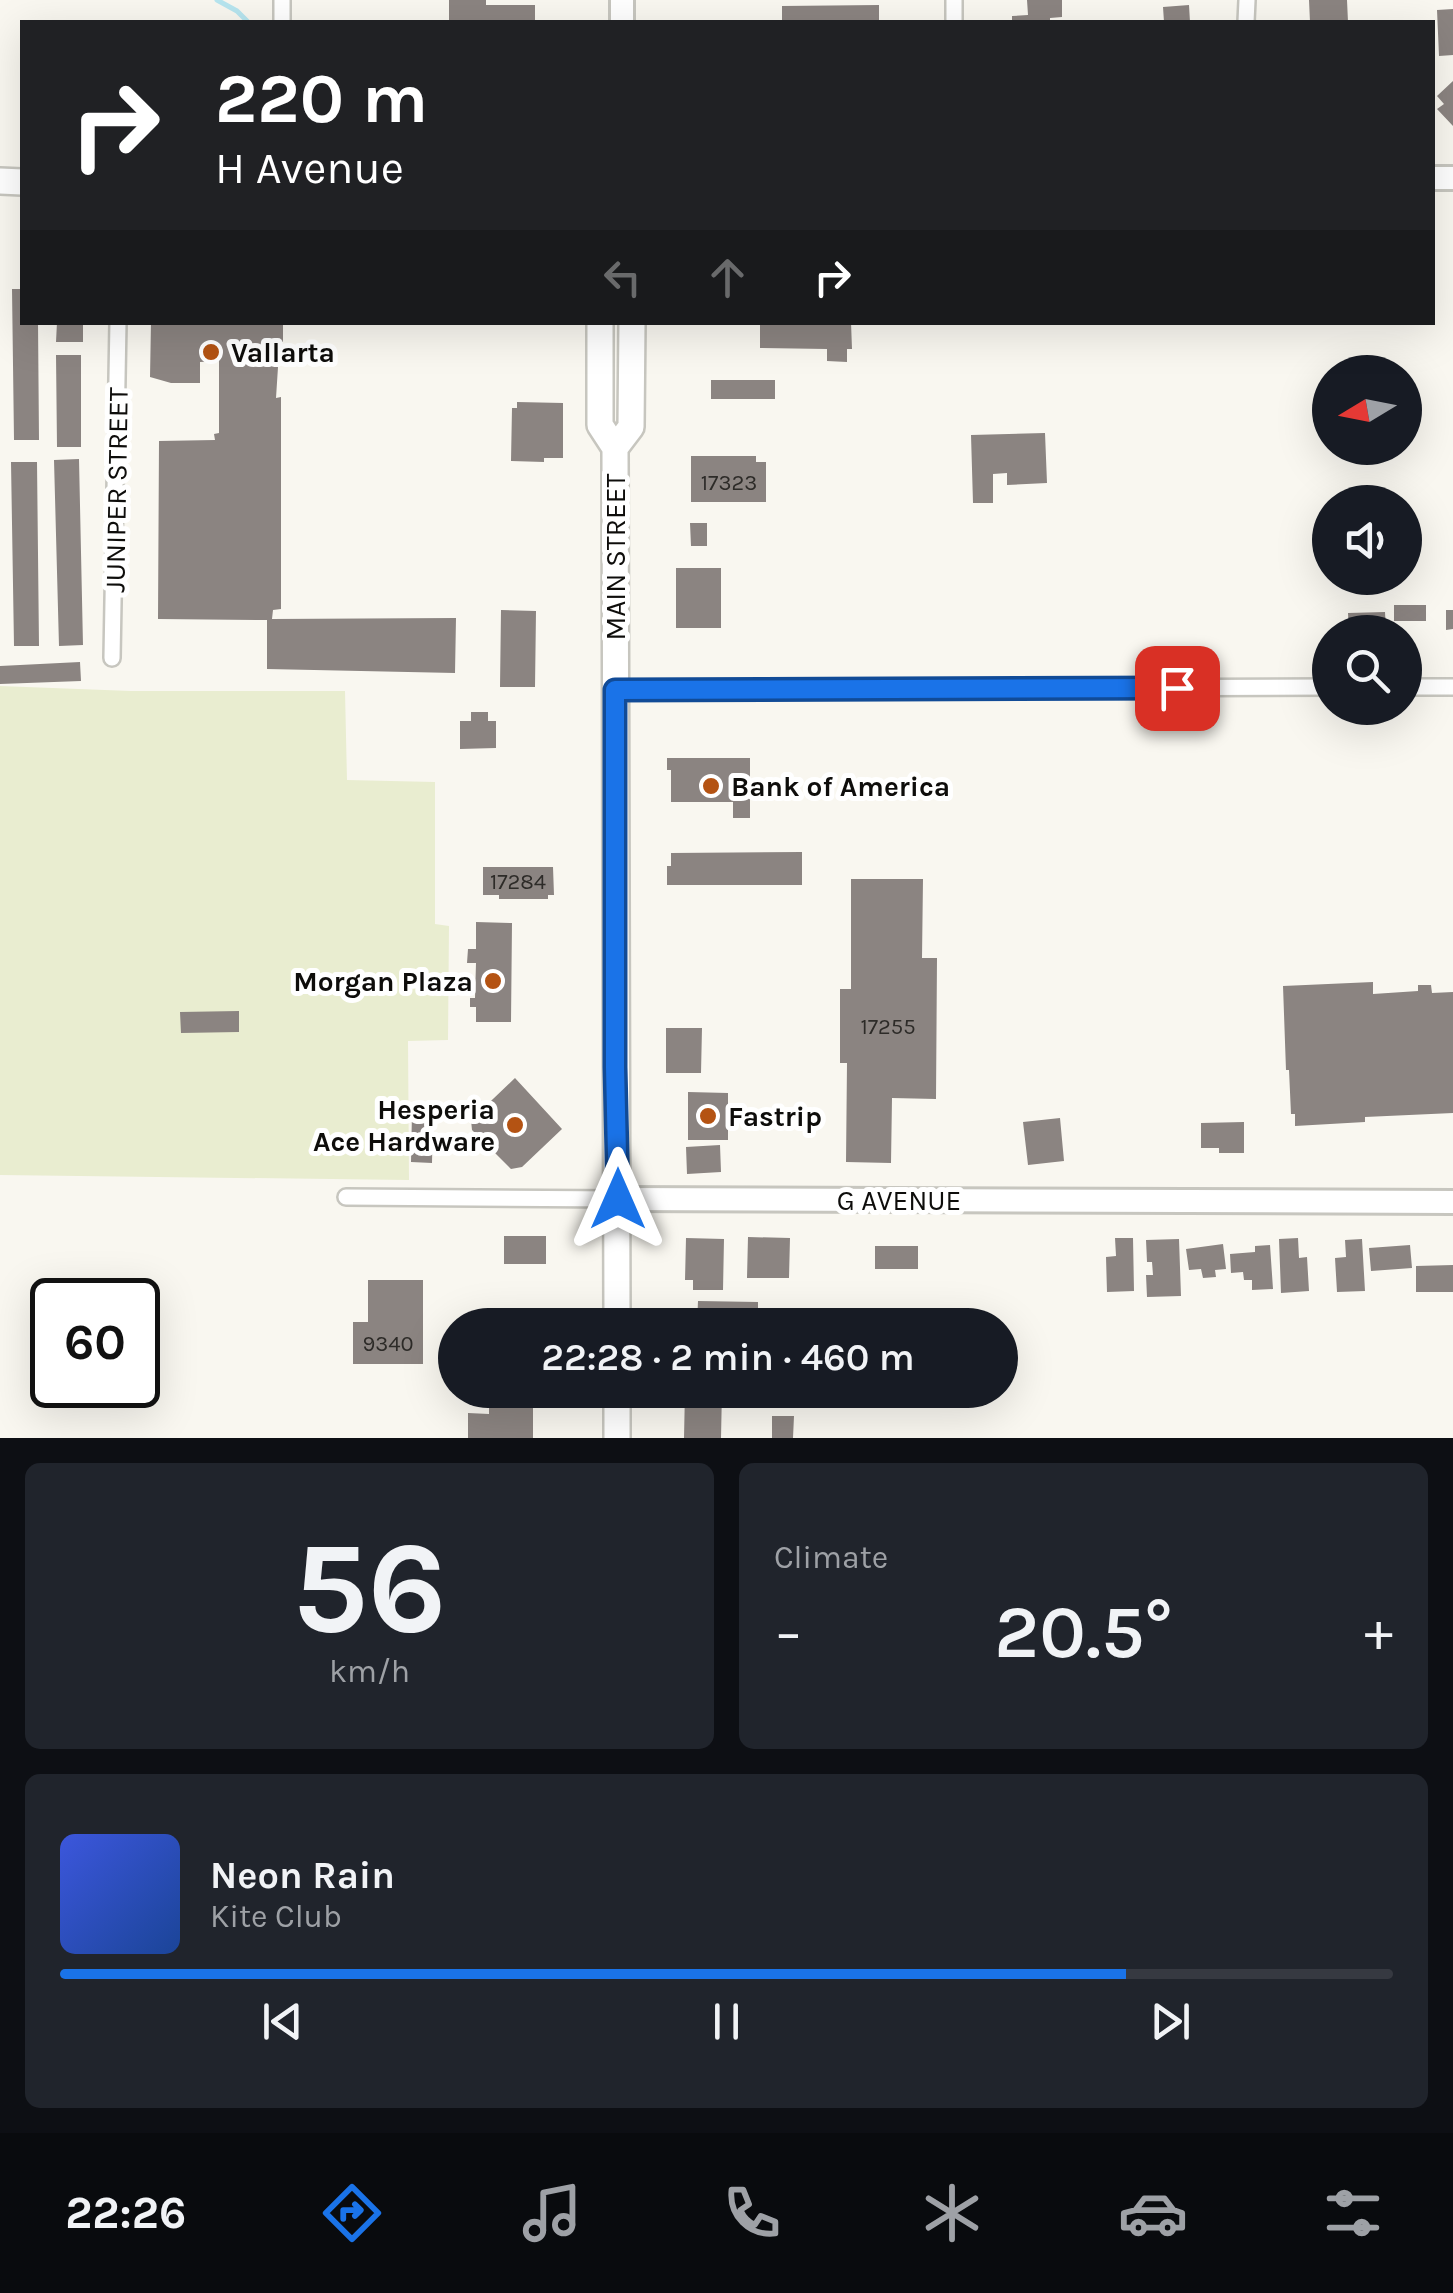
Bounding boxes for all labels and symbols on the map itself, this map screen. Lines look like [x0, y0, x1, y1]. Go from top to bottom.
place label: Vallarta [231, 336, 335, 369]
marker: Vallarta [200, 341, 222, 363]
north arrow [1312, 355, 1422, 465]
street label: JUNIPER STREET [98, 387, 135, 593]
house number: 17323 [701, 470, 757, 496]
street label: MAIN STREET [599, 473, 632, 641]
pin [1135, 646, 1220, 731]
place label: Bank of America [731, 770, 950, 803]
marker: Bank of America [700, 775, 722, 797]
house number: 17284 [490, 869, 546, 895]
place label: Morgan Plaza [293, 965, 473, 998]
marker: Morgan Plaza [482, 970, 504, 992]
house number: 17255 [860, 1014, 916, 1040]
place label: Hesperia Ace Hardware [313, 1093, 495, 1158]
place label: Fastrip [728, 1100, 822, 1133]
marker: Fastrip [697, 1105, 719, 1127]
marker: Hesperia Ace Hardware [504, 1114, 526, 1136]
position arrow [566, 1147, 670, 1251]
street label: G AVENUE [837, 1184, 961, 1217]
speed limit sign: 60 [30, 1278, 160, 1408]
house number: 9340 [362, 1331, 414, 1357]

